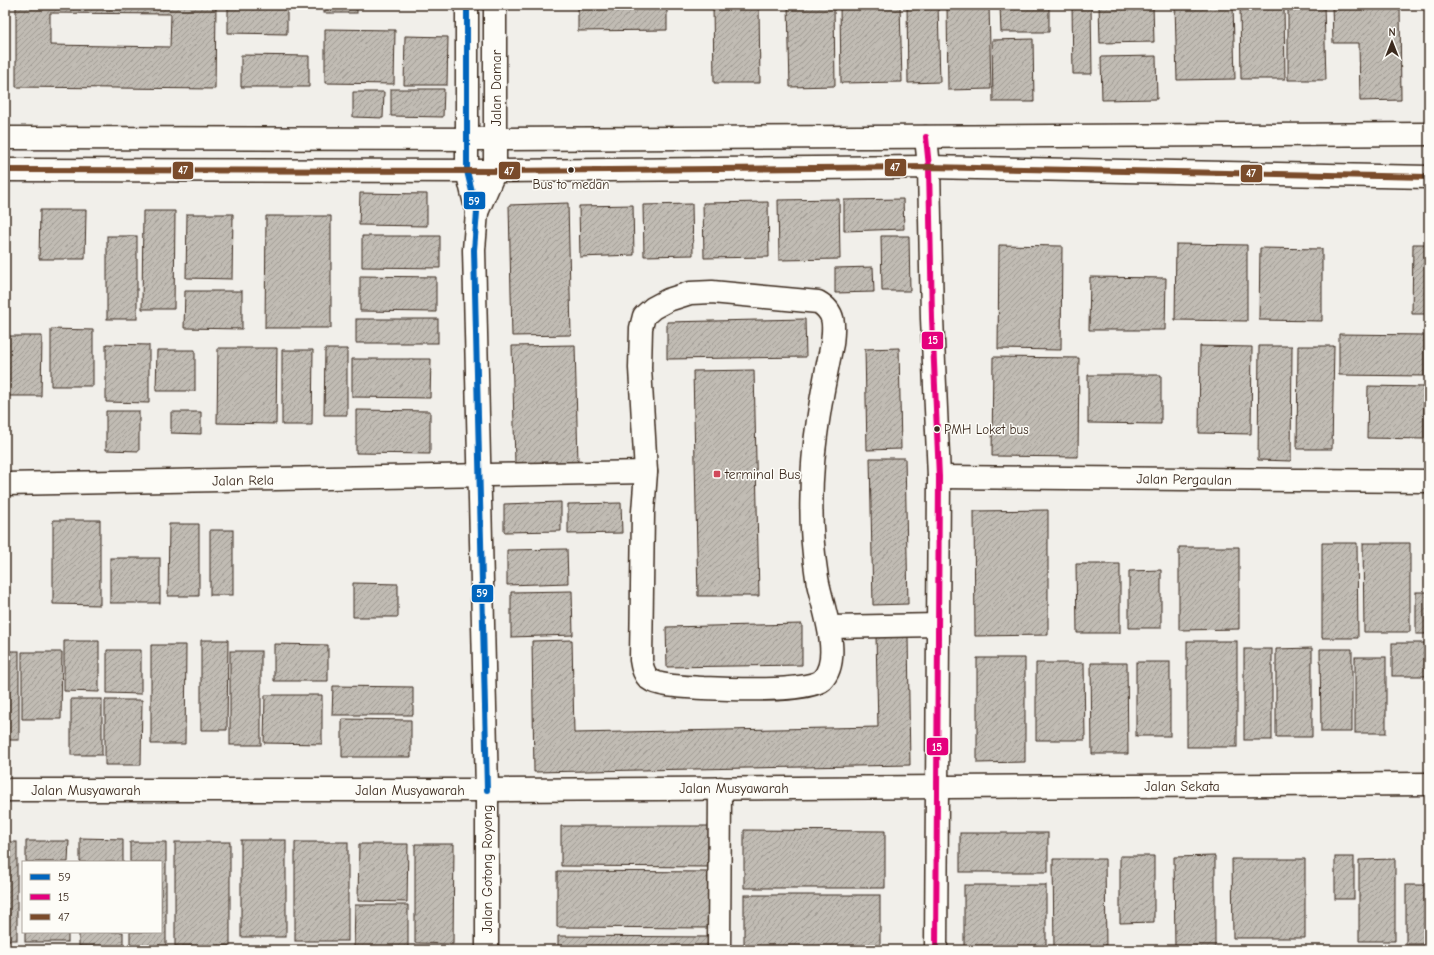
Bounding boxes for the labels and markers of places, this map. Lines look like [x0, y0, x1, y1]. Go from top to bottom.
marker: Bus to medan [566, 165, 576, 175]
place label: Bus to medan [532, 177, 610, 192]
place label: PMH Loket bus [944, 422, 1029, 437]
marker: PMH Loket bus [932, 424, 942, 434]
place label: terminal Bus [724, 466, 800, 483]
marker: terminal Bus [712, 469, 722, 479]

